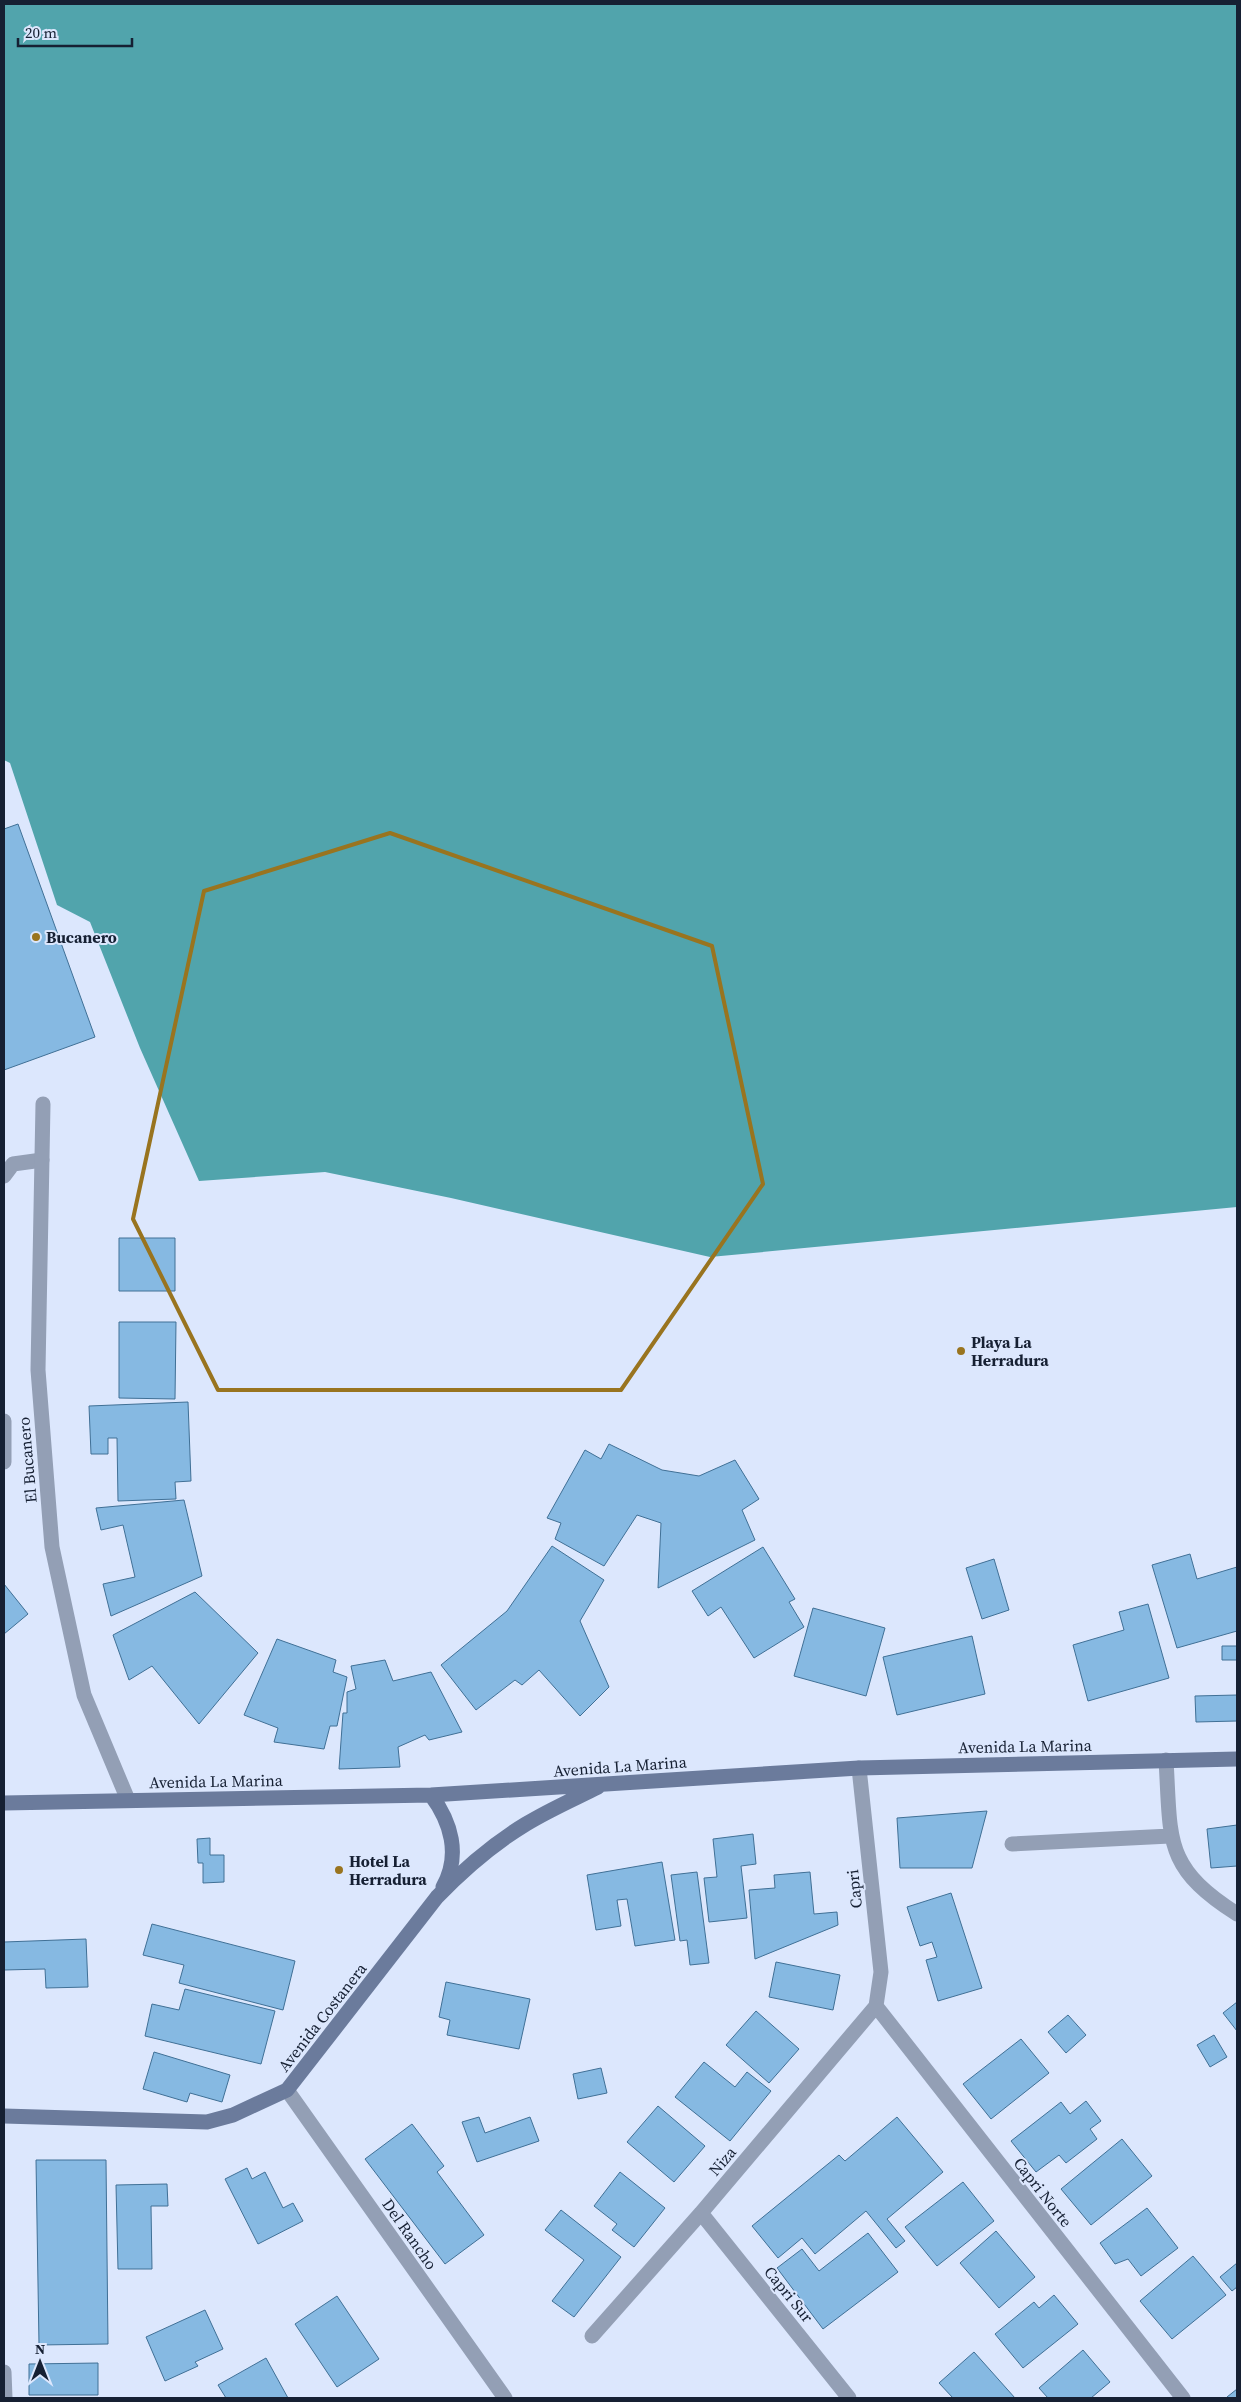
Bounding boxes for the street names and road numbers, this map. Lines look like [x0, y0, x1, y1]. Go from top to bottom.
street label: El Bucanero [12, 1416, 42, 1504]
street label: Avenida La Marina [958, 1734, 1093, 1758]
street label: Avenida La Marina [552, 1750, 688, 1782]
street label: Avenida La Marina [149, 1769, 284, 1793]
street label: Capri [841, 1868, 867, 1909]
street label: Avenida Costanera [273, 1957, 372, 2076]
street label: Niza [703, 2141, 741, 2180]
street label: Capri Norte [1009, 2152, 1077, 2232]
street label: Del Rancho [377, 2194, 443, 2274]
street label: Capri Sur [759, 2261, 819, 2327]

